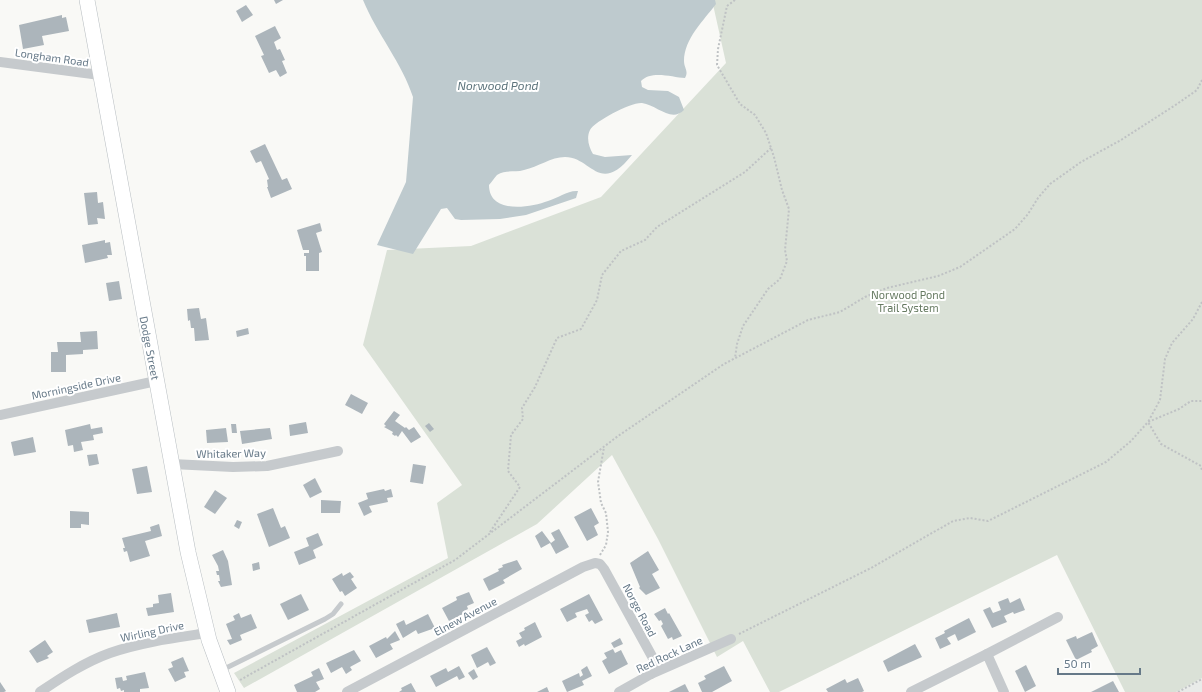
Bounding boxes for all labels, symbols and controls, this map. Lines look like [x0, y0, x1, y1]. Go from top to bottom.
street label: Longham Road [14, 45, 90, 69]
water label: Norwood Pond [458, 78, 539, 92]
park label: Norwood Pond Trail System [871, 288, 945, 314]
street label: Dodge Street [137, 315, 163, 381]
street label: Morningside Drive [30, 370, 122, 402]
street label: Whitaker Way [196, 446, 266, 460]
street label: Norge Road [621, 581, 659, 639]
street label: Elnew Avenue [431, 594, 499, 638]
street label: Wirling Drive [119, 618, 185, 644]
street label: Red Rock Lane [634, 633, 704, 675]
scale bar [1058, 650, 1140, 676]
text: 50 m [1064, 656, 1091, 670]

